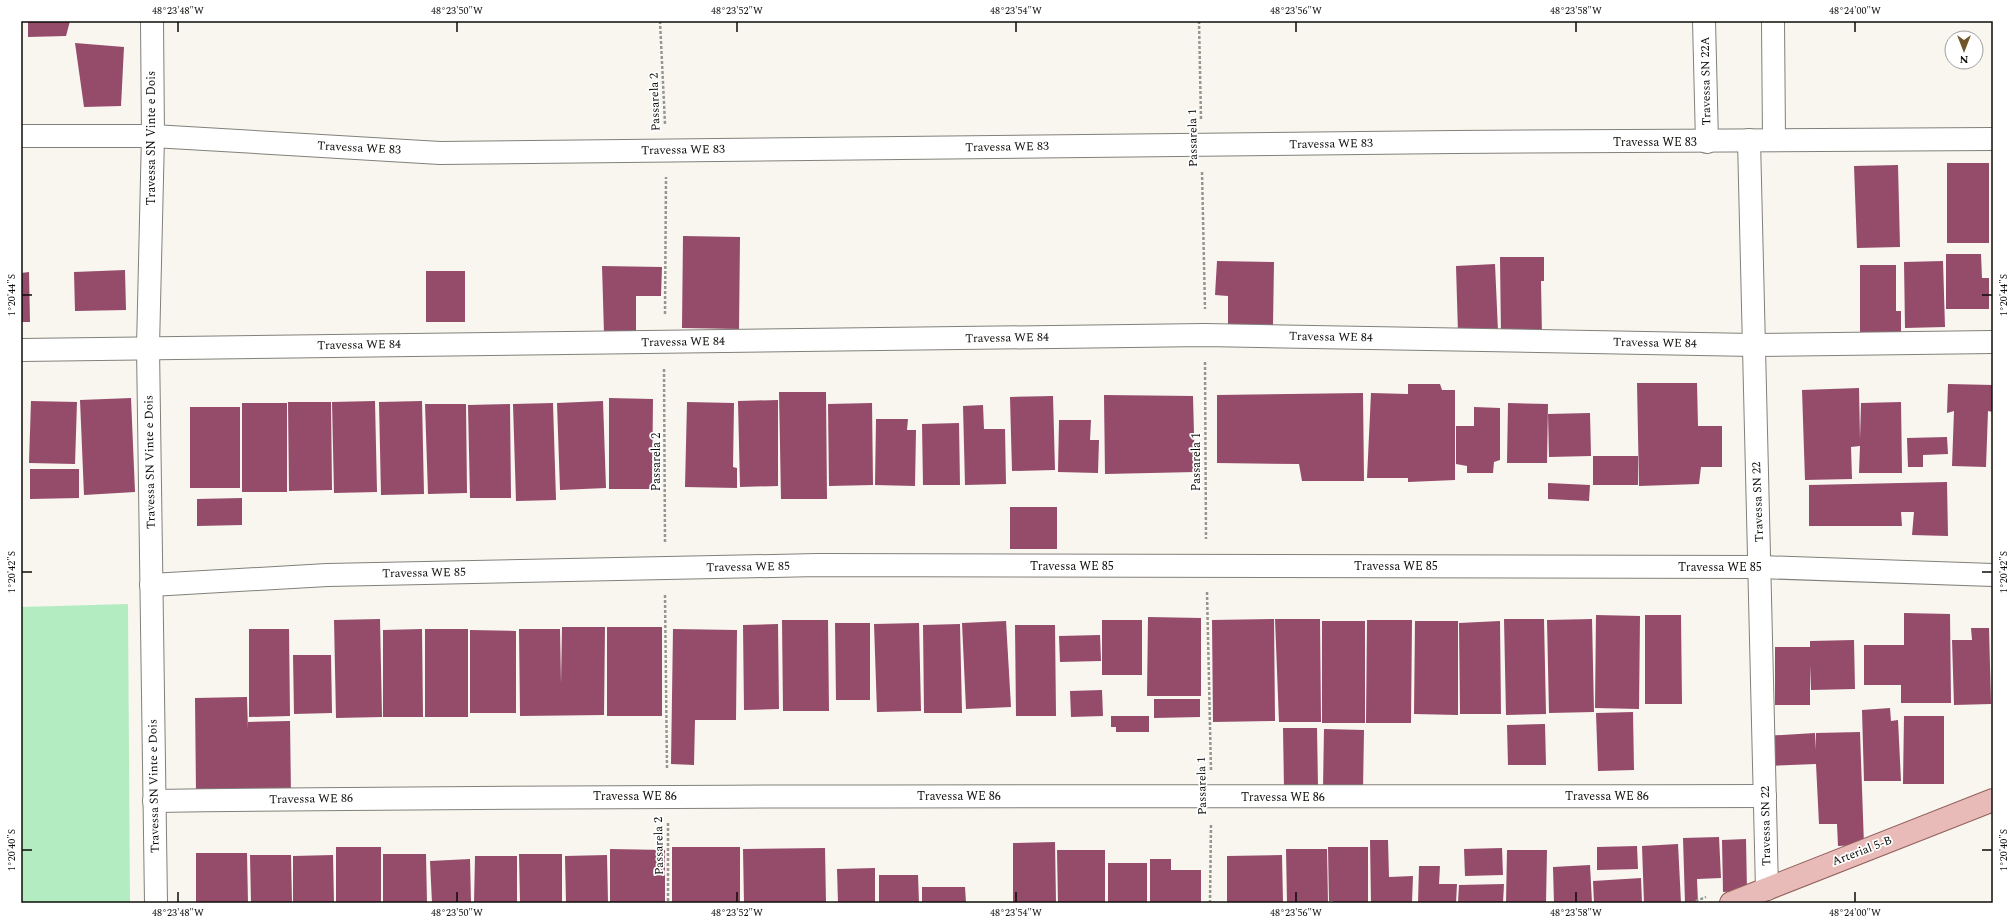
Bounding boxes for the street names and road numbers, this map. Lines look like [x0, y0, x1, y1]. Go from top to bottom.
street label: Travessa SN 22A [1696, 36, 1716, 126]
street label: Travessa SN Vinte e Dois [142, 71, 161, 205]
street label: Passarela 2 [644, 72, 666, 132]
street label: Passarela 1 [1183, 109, 1203, 167]
street label: Travessa WE 83 [1613, 133, 1697, 152]
street label: Travessa WE 83 [1289, 134, 1373, 154]
street label: Travessa WE 83 [317, 136, 401, 160]
street label: Travessa WE 83 [965, 137, 1049, 157]
street label: Travessa WE 83 [641, 140, 725, 160]
street label: Travessa WE 84 [1289, 327, 1373, 347]
street label: Travessa WE 84 [965, 328, 1049, 348]
street label: Travessa WE 84 [641, 332, 725, 352]
street label: Travessa WE 84 [1613, 333, 1697, 353]
street label: Travessa WE 84 [317, 335, 401, 355]
street label: Travessa SN Vinte e Dois [139, 395, 161, 529]
street label: Passarela 2 [647, 433, 666, 491]
street label: Passarela 1 [1187, 433, 1206, 491]
street label: Travessa SN 22 [1747, 462, 1769, 542]
street label: Travessa WE 85 [706, 557, 790, 577]
street label: Travessa WE 85 [1030, 557, 1114, 576]
street label: Travessa WE 85 [1354, 557, 1438, 576]
street label: Travessa WE 85 [1678, 558, 1762, 577]
street label: Travessa WE 85 [382, 563, 466, 583]
street label: Travessa SN Vinte e Dois [143, 719, 165, 853]
street label: Passarela 1 [1192, 757, 1212, 815]
street label: Travessa SN 22 [1756, 786, 1776, 866]
street label: Travessa WE 86 [593, 787, 677, 806]
street label: Travessa WE 86 [917, 787, 1001, 806]
street label: Travessa WE 86 [1565, 787, 1649, 806]
street label: Travessa WE 86 [1241, 788, 1325, 807]
street label: Travessa WE 86 [269, 789, 353, 809]
street label: Passarela 2 [649, 817, 669, 875]
street label: Arterial 5-B [1829, 831, 1895, 871]

